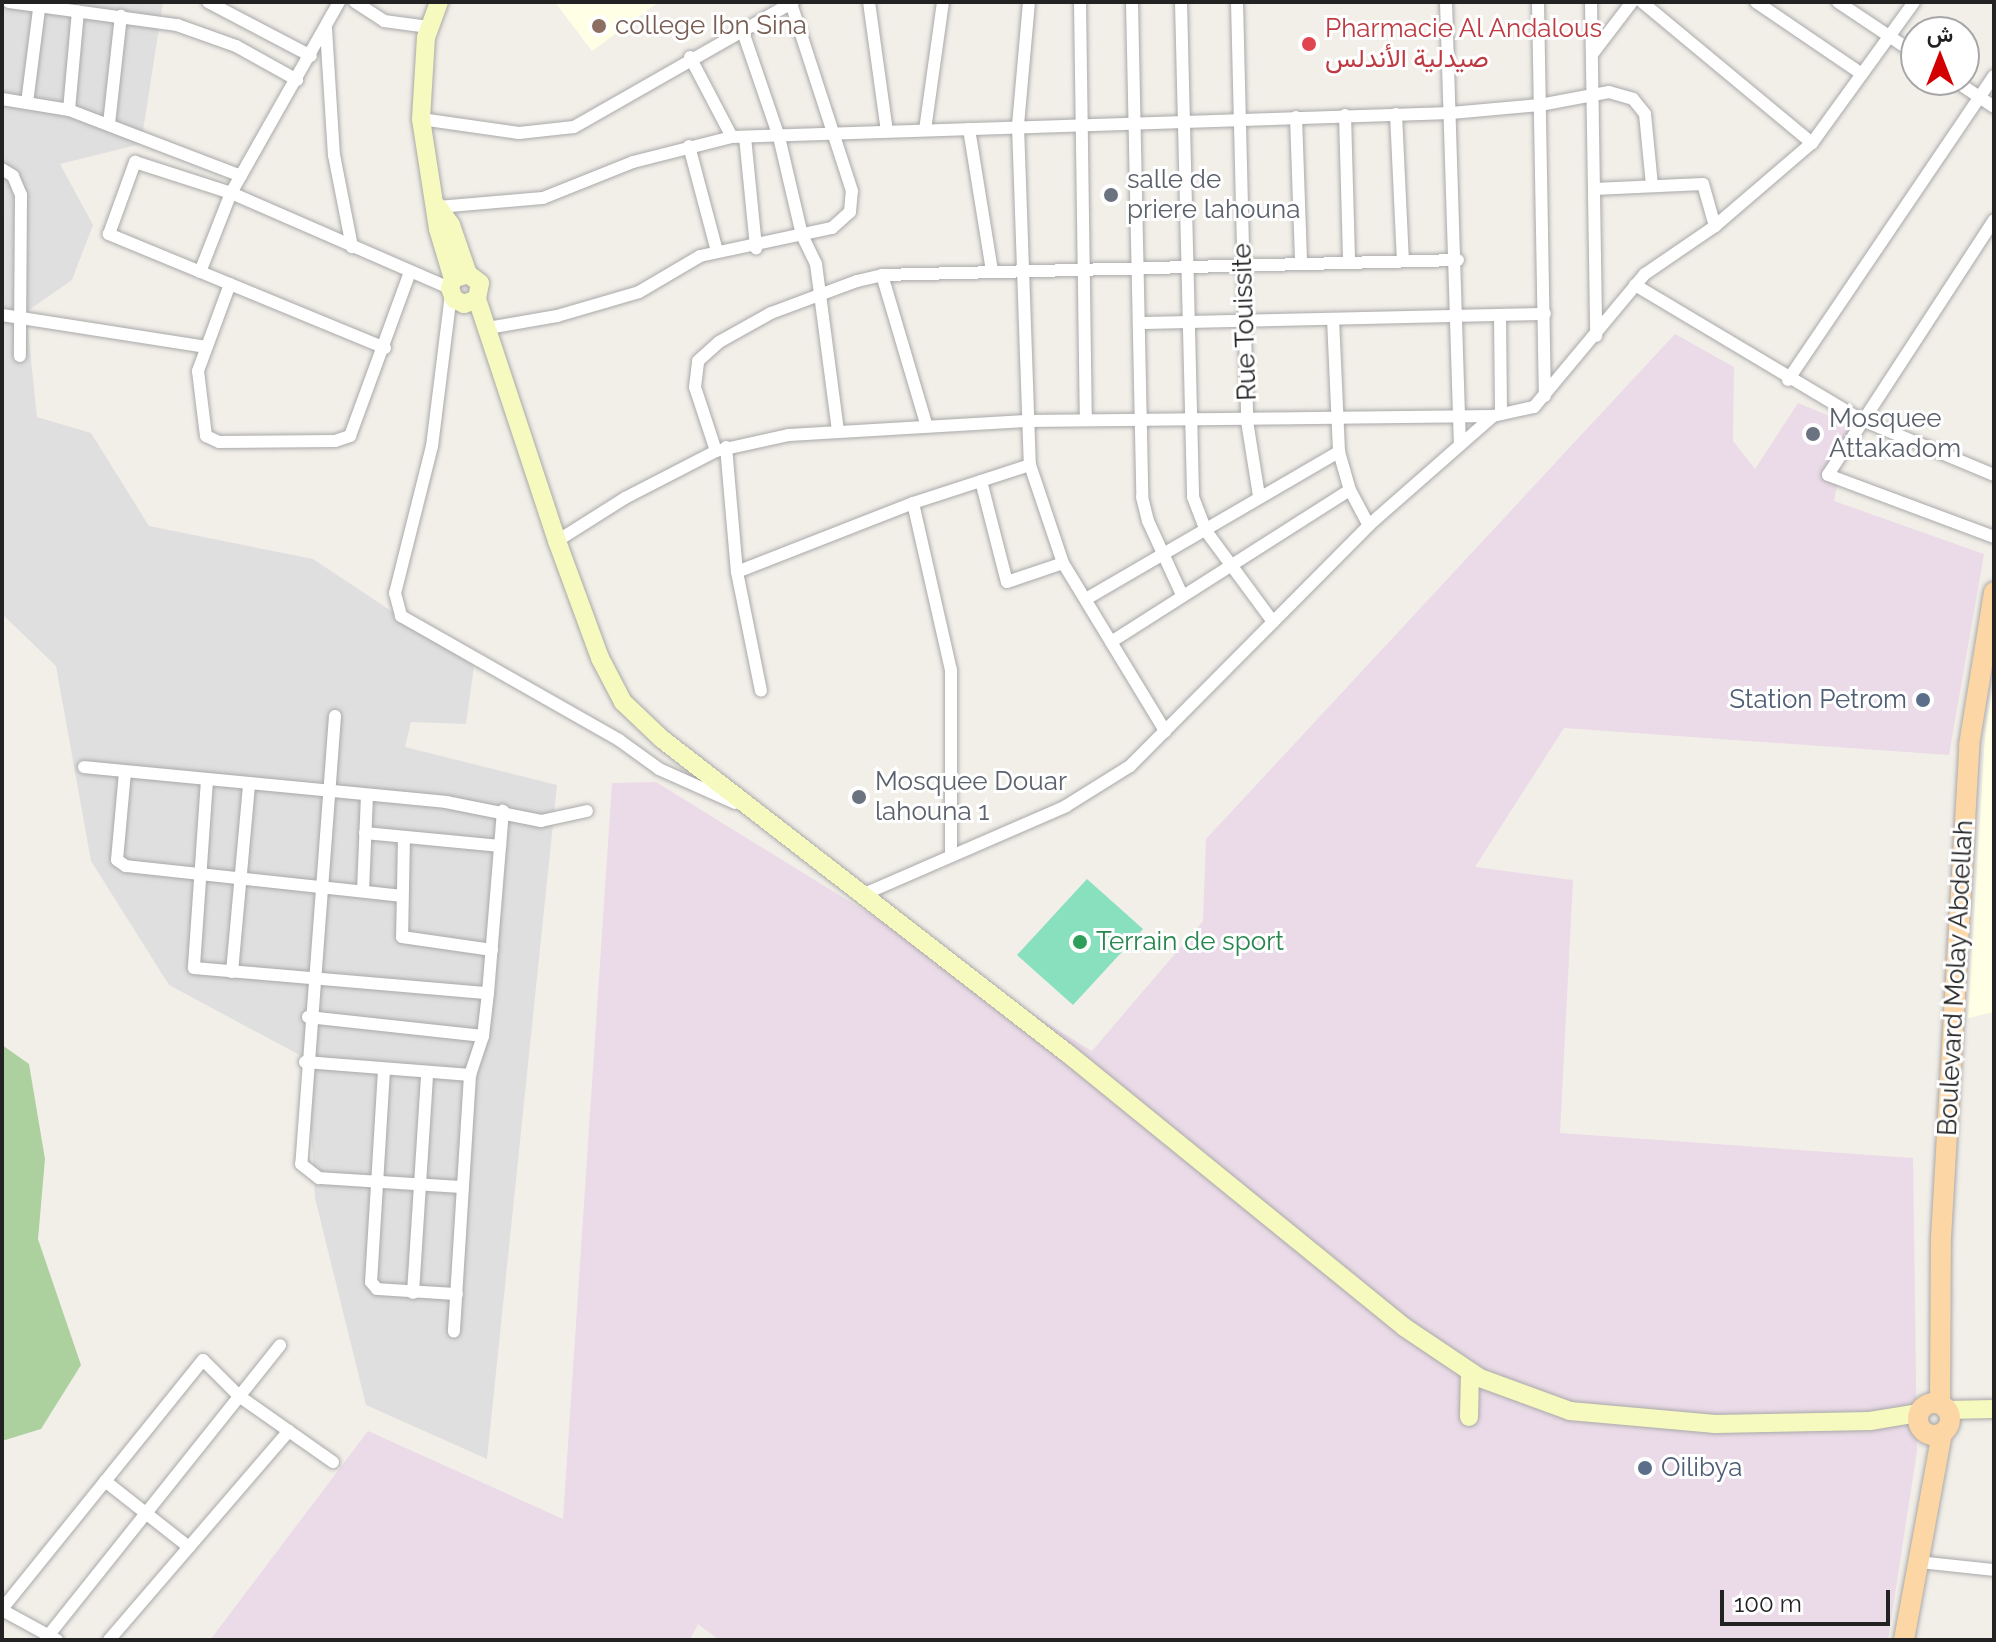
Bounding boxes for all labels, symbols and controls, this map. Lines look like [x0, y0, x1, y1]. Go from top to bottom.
place label: college Ibn Sina [615, 10, 807, 42]
place label: Pharmacie Al Andalous صيدلية الأندلس [1325, 13, 1604, 74]
north arrow [1900, 16, 1980, 96]
marker: college Ibn Sina [590, 17, 608, 35]
text: ش [1927, 21, 1953, 47]
marker: Pharmacie Al Andalous صيدلية الأندلس [1300, 35, 1318, 53]
place label: salle de priere lahouna [1127, 164, 1300, 226]
marker: salle de priere lahouna [1102, 186, 1120, 204]
street label: Rue Touissite [1227, 242, 1263, 402]
place label: Mosquee Attakadom [1829, 403, 1961, 464]
marker: Mosquee Attakadom [1804, 425, 1822, 443]
place label: Station Petrom [1729, 684, 1907, 716]
marker: Station Petrom [1914, 691, 1932, 709]
place label: Mosquee Douar lahouna 1 [875, 766, 1067, 828]
marker: Mosquee Douar lahouna 1 [850, 788, 868, 806]
street label: Boulevard Molay Abdellah [1932, 819, 1980, 1137]
place label: Terrain de sport [1096, 926, 1284, 958]
marker: Terrain de sport [1071, 933, 1089, 951]
place label: Oilibya [1661, 1452, 1742, 1484]
marker: Oilibya [1636, 1459, 1654, 1477]
scale bar [1724, 1574, 1894, 1624]
text: 100 m [1734, 1589, 1802, 1618]

